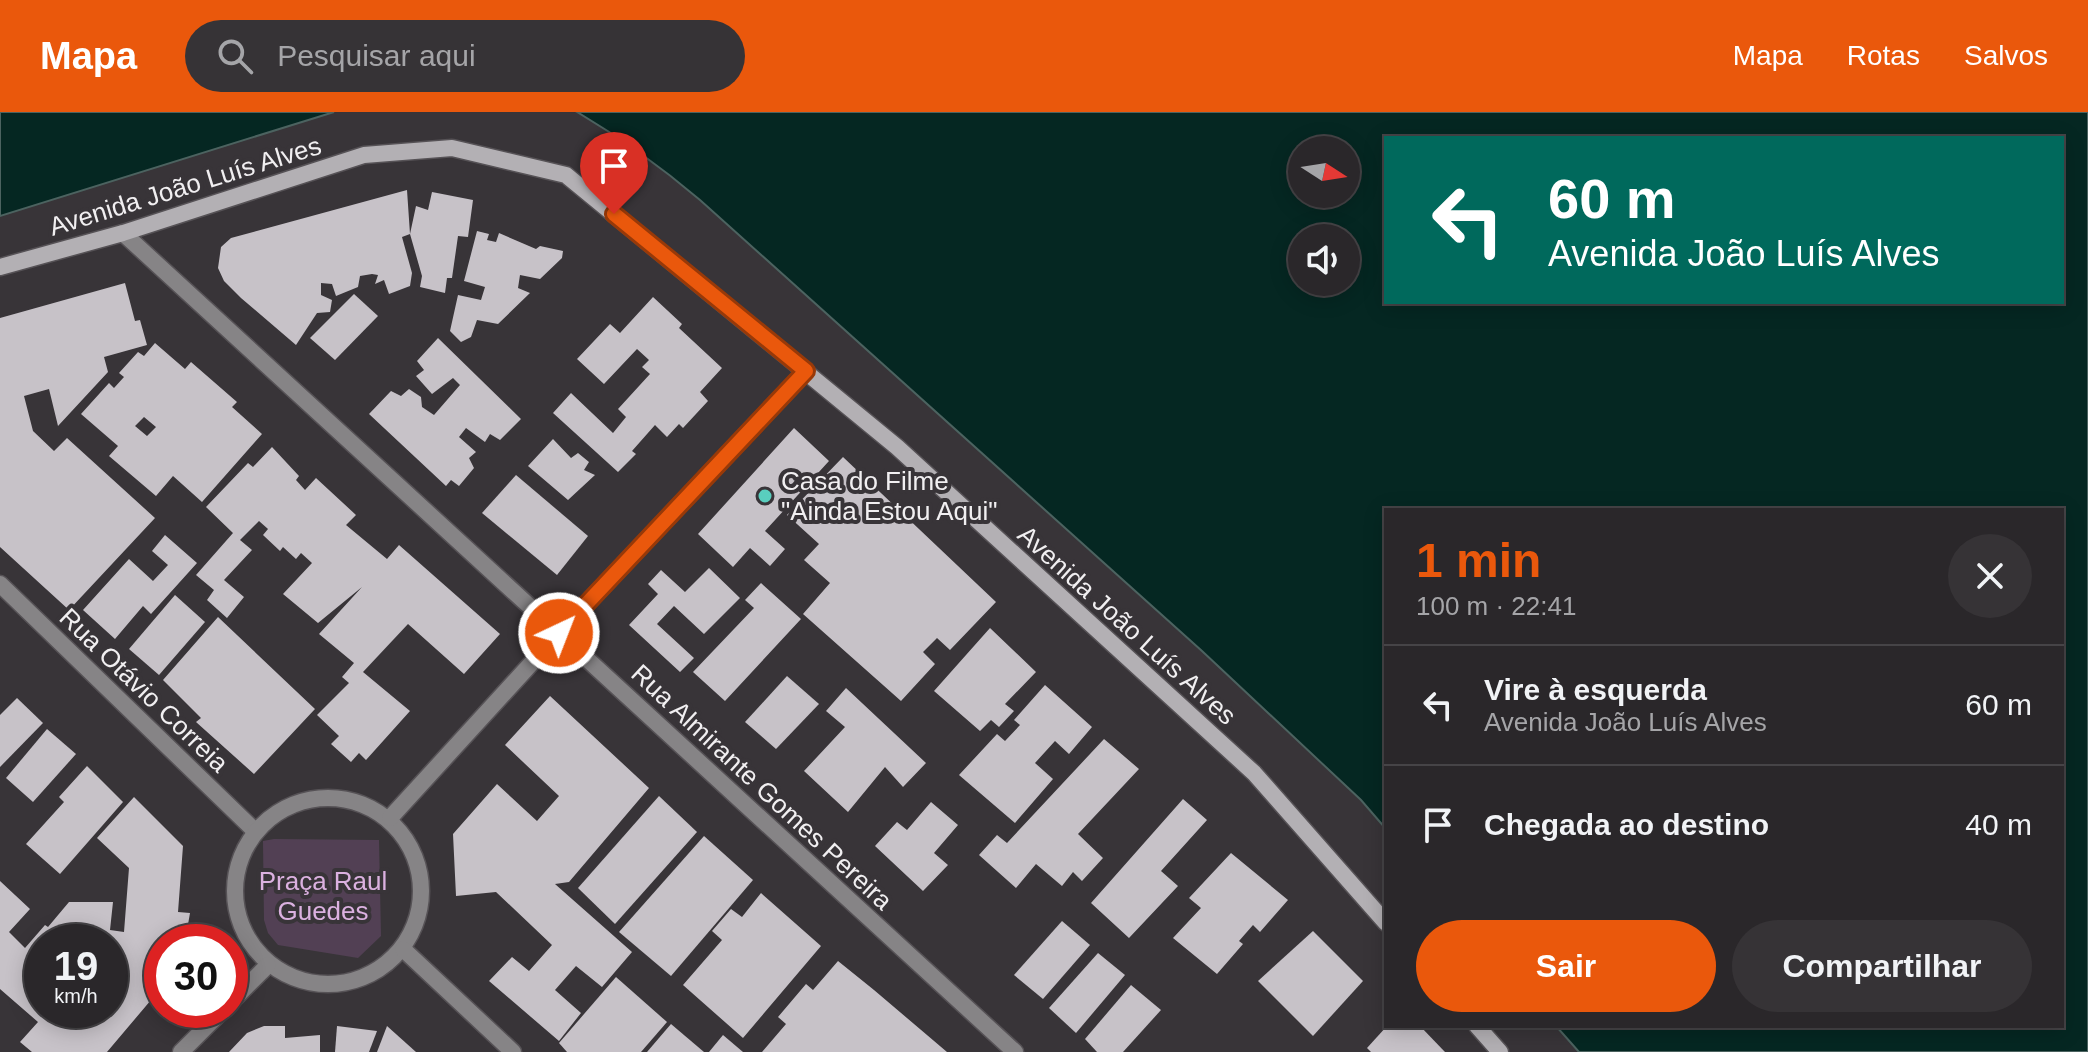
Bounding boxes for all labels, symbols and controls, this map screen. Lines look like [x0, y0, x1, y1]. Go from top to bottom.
search box [185, 20, 745, 92]
icon: search [213, 34, 257, 78]
text: Mapa [40, 35, 137, 77]
text: Pesquisar aqui [277, 39, 476, 72]
text: Mapa [1733, 40, 1803, 71]
text: Rotas [1847, 40, 1920, 71]
text: Salvos [1964, 40, 2048, 71]
street label: Avenida João Luís Alves [45, 130, 325, 242]
pin [580, 132, 648, 214]
north arrow [1288, 136, 1360, 208]
map controls [1288, 136, 1360, 296]
icon: arrive [592, 144, 636, 188]
text: 60 m [1548, 167, 1676, 230]
icon: left [1416, 168, 1520, 272]
button: sound [1288, 224, 1360, 296]
text: Avenida João Luís Alves [1548, 233, 1940, 274]
place label: Casa do Filme "Ainda Estou Aqui" [781, 466, 998, 526]
marker: Casa do Filme "Ainda Estou Aqui" [756, 487, 774, 505]
street label: Avenida João Luís Alves [1012, 519, 1242, 731]
text: 1 min [1416, 534, 1541, 587]
button: close [1948, 534, 2032, 618]
position arrow [517, 591, 601, 675]
text: 100 m · 22:41 [1416, 591, 1576, 621]
street label: Rua Otávio Correia [54, 602, 235, 778]
street label: Rua Almirante Gomes Pereira [625, 658, 899, 916]
text: Vire à esquerda [1484, 673, 1707, 706]
icon: left [1416, 683, 1460, 727]
text: 60 m [1965, 688, 2032, 721]
text: Avenida João Luís Alves [1484, 707, 1767, 737]
icon: arrive [1416, 803, 1460, 847]
text: Chegada ao destino [1484, 808, 1769, 841]
text: 40 m [1965, 808, 2032, 841]
park label: Praça Raul Guedes [259, 866, 387, 926]
button: Sair [1416, 920, 1716, 1012]
button: Compartilhar [1732, 920, 2032, 1012]
speed limit sign: 30 [144, 924, 248, 1028]
text: 19 [54, 944, 98, 988]
text: km/h [54, 985, 98, 1007]

